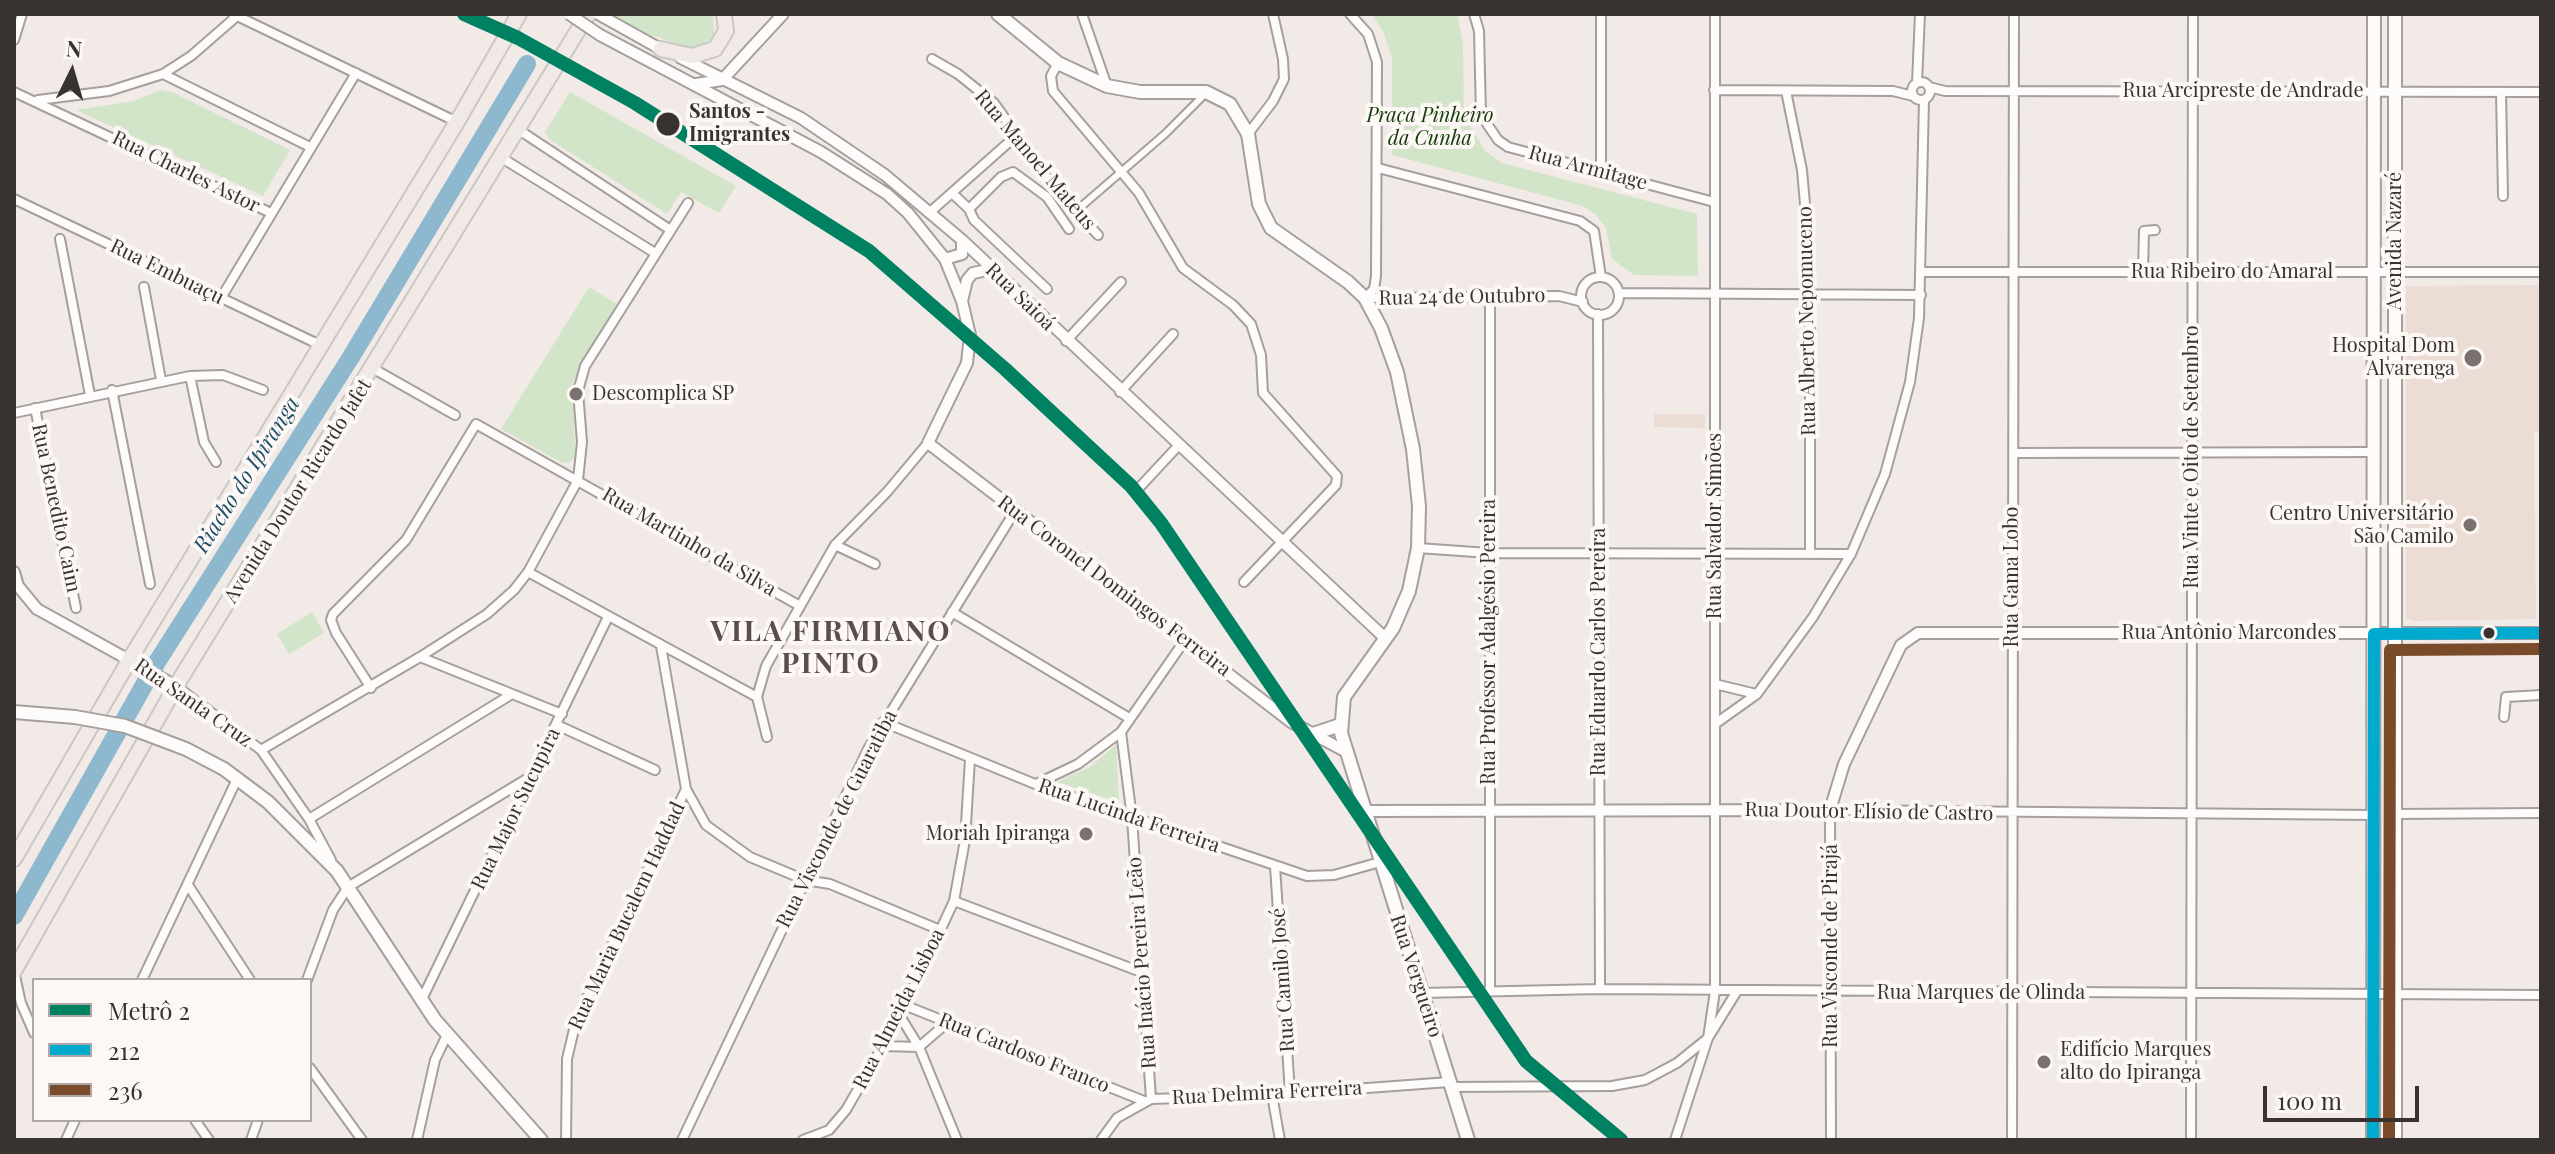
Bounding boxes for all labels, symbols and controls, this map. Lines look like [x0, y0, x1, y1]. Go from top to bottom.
north arrow [32, 32, 112, 112]
text: N [65, 32, 83, 64]
street label: Rua Arcipreste de Andrade [2122, 79, 2364, 103]
street label: Rua Manoel Mateus [969, 85, 1101, 235]
place label: Santos - Imigrantes [689, 100, 790, 147]
park label: Praça Pinheiro da Cunha [1366, 104, 1494, 151]
marker: Santos - Imigrantes [654, 110, 682, 138]
street label: Rua Charles Astor [108, 126, 264, 218]
street label: Rua Armitage [1526, 141, 1650, 195]
street label: Avenida Nazaré [2383, 172, 2407, 310]
street label: Rua Alberto Nepomuceno [1793, 206, 1821, 436]
street label: Rua Embuaçu [106, 234, 228, 310]
street label: Rua Saioá [980, 258, 1060, 336]
street label: Rua Ribeiro do Amaral [2131, 260, 2333, 284]
street label: Rua 24 de Outubro [1379, 284, 1545, 310]
street label: Rua Vinte e Oito de Setembro [2180, 325, 2204, 589]
place label: Hospital Dom Alvarenga [2332, 334, 2455, 381]
marker: Hospital Dom Alvarenga [2462, 347, 2484, 369]
street label: Avenida Doutor Ricardo Jafet [219, 375, 377, 607]
place label: Descomplica SP [592, 382, 734, 406]
marker: Descomplica SP [567, 385, 585, 403]
water label: Riacho do Ipiranga [188, 392, 306, 558]
street label: Rua Benedito Caim [26, 421, 86, 595]
street label: Rua Salvador Simões [1703, 433, 1727, 619]
street label: Rua Martinho da Silva [598, 482, 780, 602]
street label: Rua Coronel Domingos Ferreira [993, 490, 1235, 682]
street label: Rua Professor Adalgésio Pereira [1477, 499, 1501, 785]
place label: Centro Universitário São Camilo [2269, 502, 2454, 549]
street label: Rua Gama Lobo [2000, 506, 2024, 648]
marker: Centro Universitário São Camilo [2461, 516, 2479, 534]
street label: Rua Eduardo Carlos Pereira [1587, 528, 1611, 776]
district label: VILA FIRMIANO PINTO [711, 615, 951, 681]
street label: Rua Antônio Marcondes [2122, 621, 2336, 645]
unlabelled marker [2481, 625, 2497, 641]
street label: Rua Santa Cruz [130, 654, 256, 752]
street label: Rua Visconde de Guaratiba [772, 706, 902, 932]
street label: Rua Major Sucupira [466, 724, 566, 894]
street label: Rua Lucinda Ferreira [1035, 774, 1223, 858]
street label: Rua Maria Bucalem Haddad [564, 798, 690, 1034]
street label: Rua Doutor Elísio de Castro [1744, 798, 1994, 826]
place label: Moriah Ipiranga [926, 822, 1070, 846]
marker: Moriah Ipiranga [1077, 825, 1095, 843]
street label: Rua Visconde de Pirajá [1819, 844, 1843, 1048]
street label: Rua Inácio Pereira Leão [1123, 856, 1161, 1070]
street label: Rua Camilo José [1266, 907, 1300, 1053]
street label: Rua Vergueiro [1385, 912, 1447, 1040]
street label: Rua Almeida Lisboa [848, 925, 950, 1093]
legend [32, 978, 312, 1122]
street label: Rua Marques de Olinda [1877, 981, 2085, 1005]
text: Metrô 2 [108, 994, 190, 1026]
street label: Rua Cardoso Franco [935, 1008, 1113, 1098]
text: 212 [108, 1034, 140, 1066]
place label: Edifício Marques alto do Ipiranga [2060, 1038, 2211, 1085]
marker: Edifício Marques alto do Ipiranga [2035, 1053, 2053, 1071]
scale bar [2267, 1070, 2423, 1120]
text: 236 [108, 1074, 143, 1106]
street label: Rua Delmira Ferreira [1171, 1076, 1363, 1110]
text: 100 m [2277, 1084, 2342, 1116]

